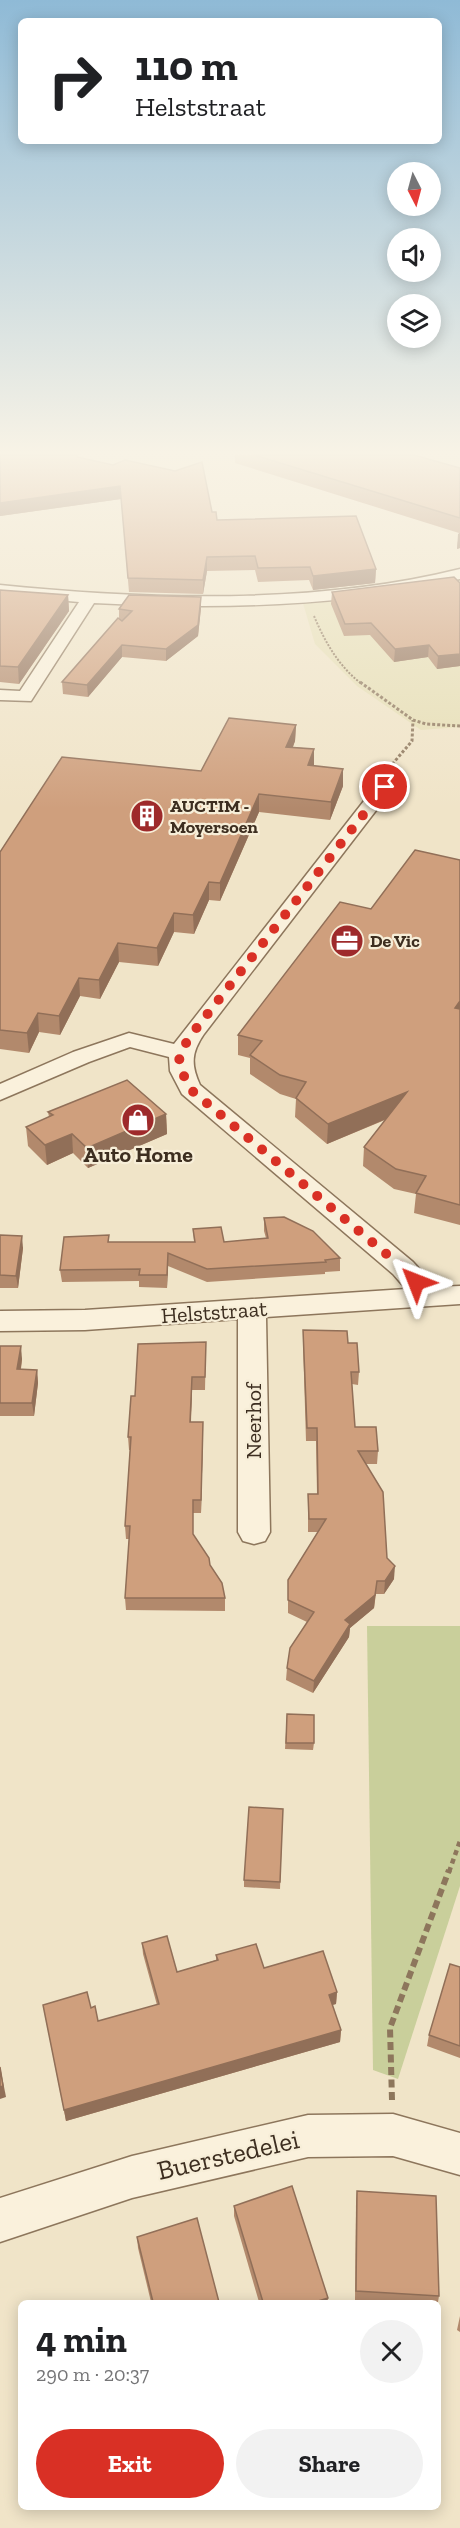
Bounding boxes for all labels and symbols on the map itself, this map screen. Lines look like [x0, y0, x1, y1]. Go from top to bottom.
north arrow [387, 162, 441, 216]
pin [359, 761, 410, 812]
place label: AUCTIM - Moyersoen [170, 795, 258, 838]
building icon: AUCTIM - Moyersoen [129, 798, 165, 834]
office icon: De Vic [329, 923, 365, 959]
place label: De Vic [370, 930, 420, 952]
shop icon: Auto Home [120, 1102, 156, 1138]
place label: Auto Home [83, 1141, 193, 1168]
position arrow [384, 1250, 448, 1314]
street label: Helststraat [160, 1295, 269, 1329]
street label: Neerhof [240, 1381, 267, 1459]
street label: Buerstedelei [154, 2123, 303, 2187]

